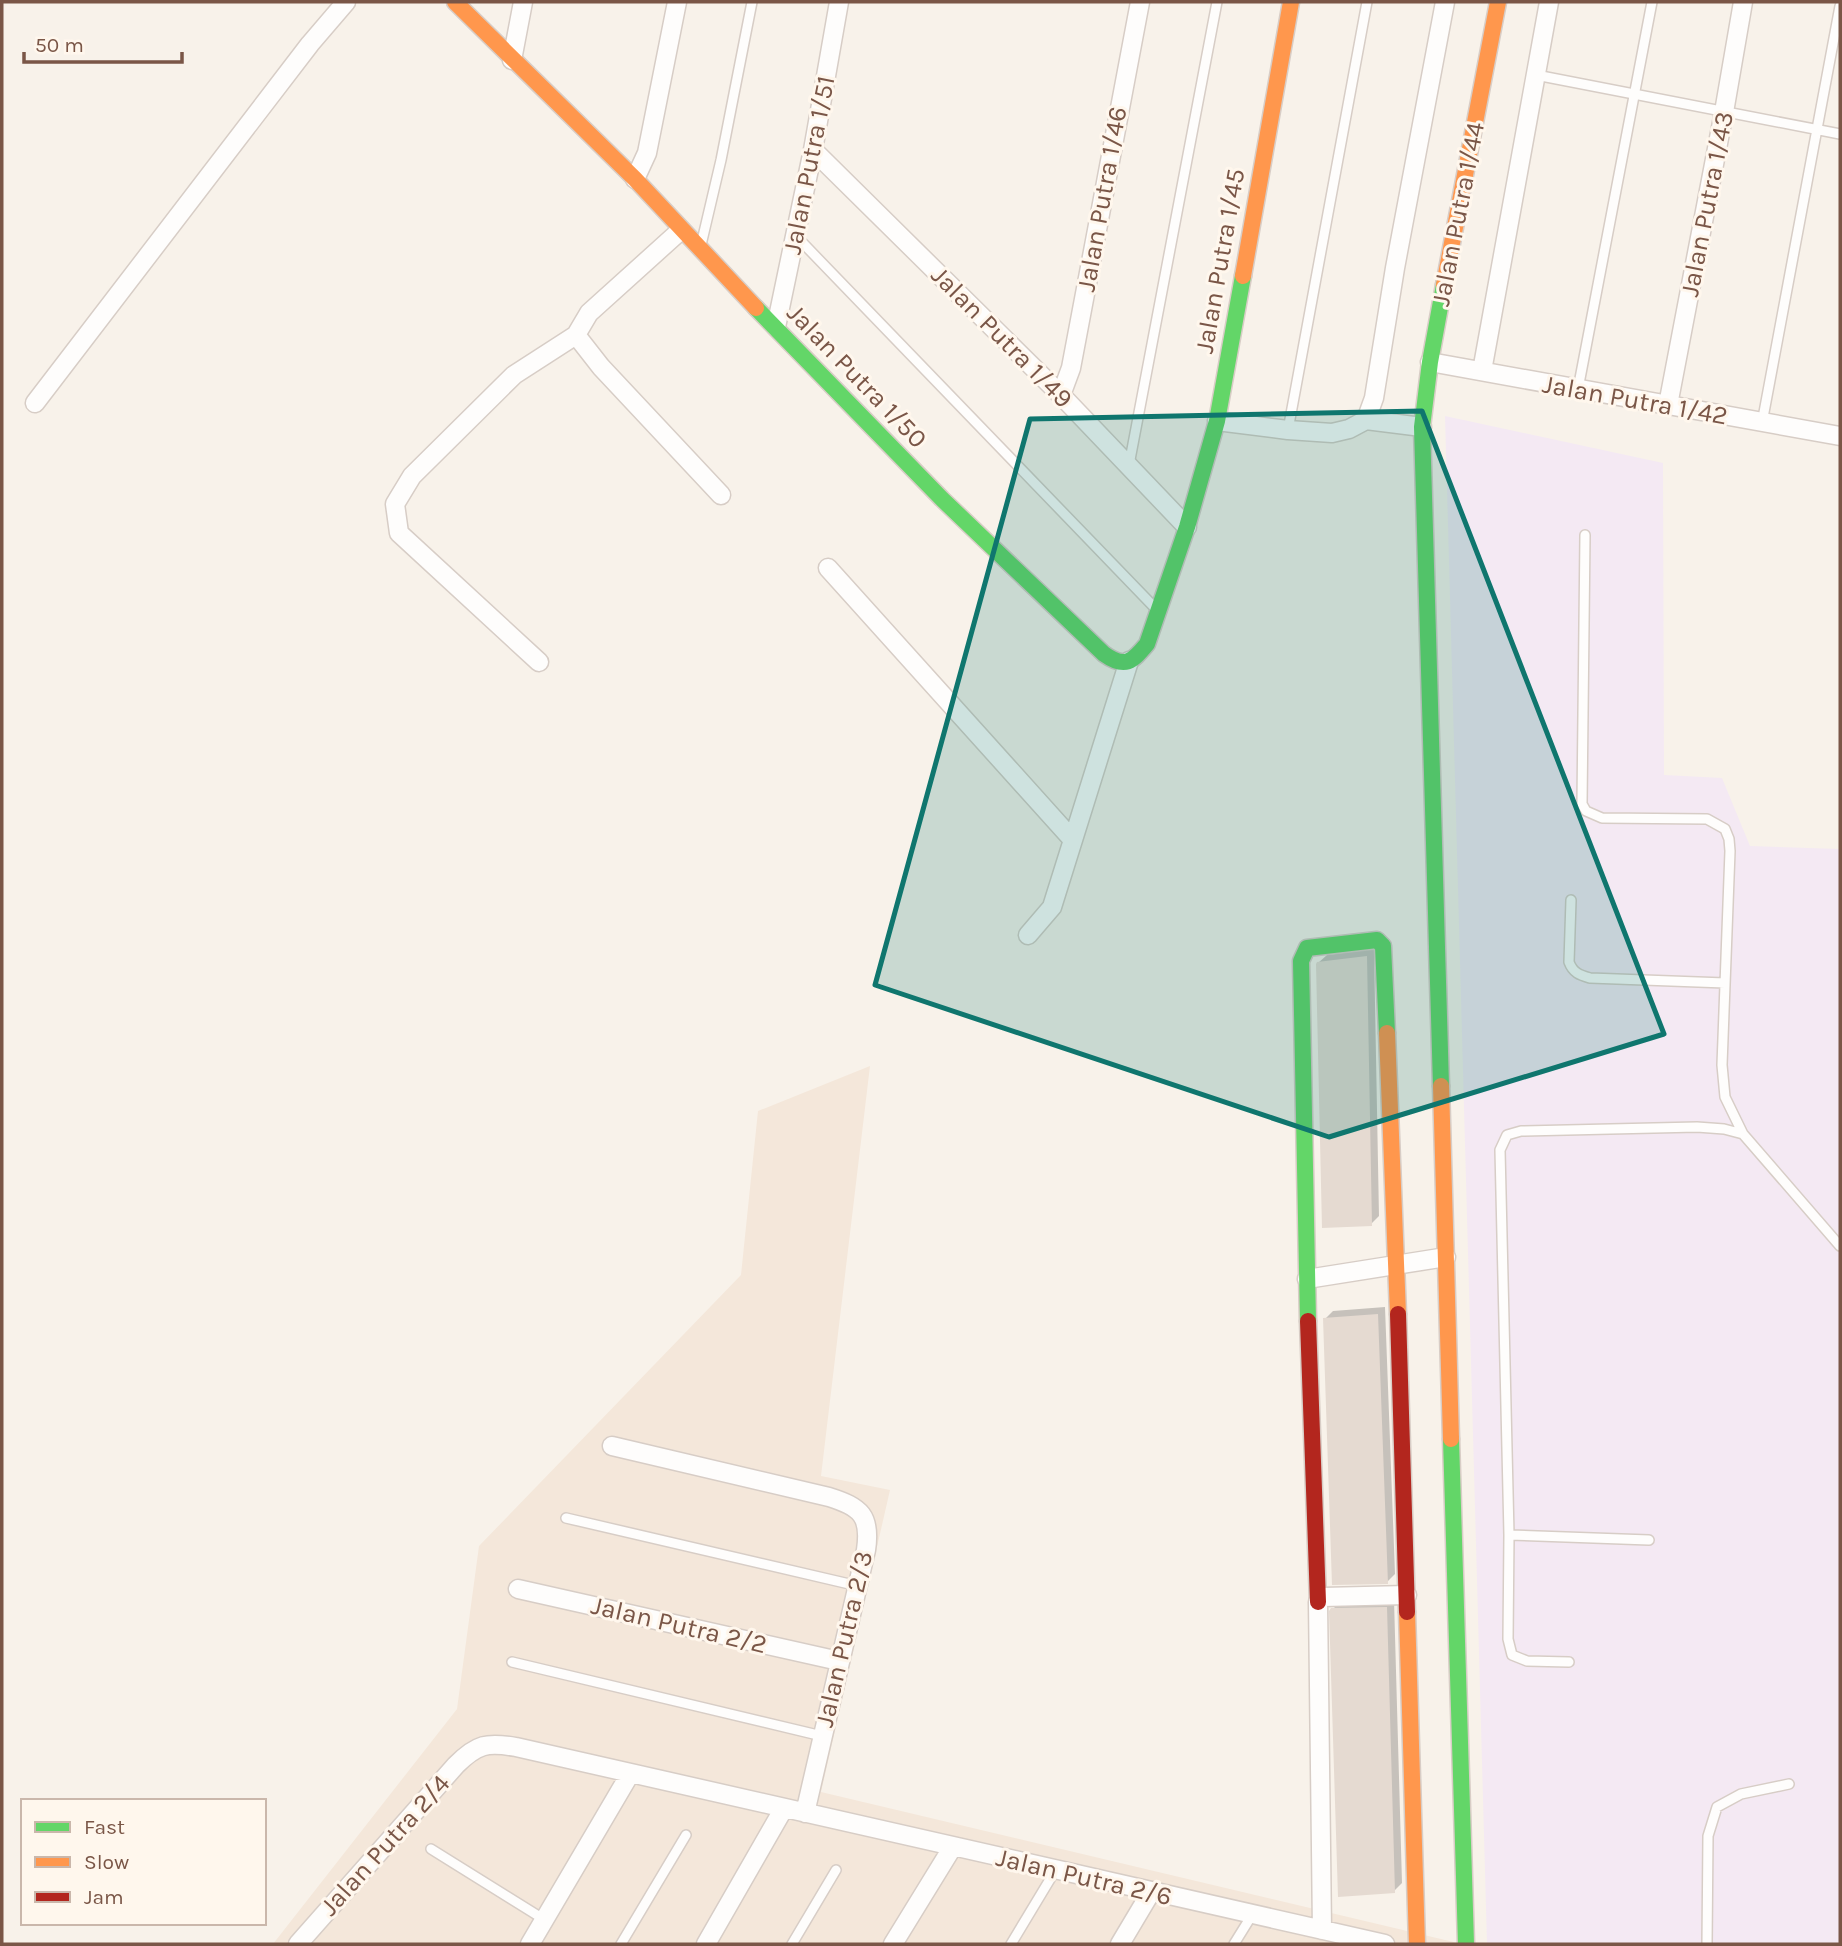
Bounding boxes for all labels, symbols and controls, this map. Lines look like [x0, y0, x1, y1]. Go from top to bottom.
scale bar [24, 21, 182, 65]
text: 50 m [35, 33, 84, 57]
street label: Jalan Putra 1/51 [777, 73, 841, 257]
street label: Jalan Putra 1/46 [1070, 104, 1134, 294]
street label: Jalan Putra 1/43 [1674, 109, 1740, 299]
street label: Jalan Putra 1/44 [1425, 119, 1491, 309]
street label: Jalan Putra 1/45 [1188, 166, 1252, 356]
street label: Jalan Putra 1/49 [925, 260, 1079, 414]
street label: Jalan Putra 1/50 [781, 298, 933, 454]
street label: Jalan Putra 1/42 [1540, 368, 1730, 432]
street label: Jalan Putra 2/3 [809, 1548, 879, 1730]
street label: Jalan Putra 2/2 [588, 1590, 770, 1660]
street label: Jalan Putra 2/4 [314, 1768, 456, 1922]
legend [21, 1799, 266, 1925]
text: Fast [84, 1815, 125, 1839]
street label: Jalan Putra 2/6 [993, 1842, 1175, 1912]
text: Slow [84, 1850, 129, 1874]
text: Jam [84, 1885, 124, 1909]

